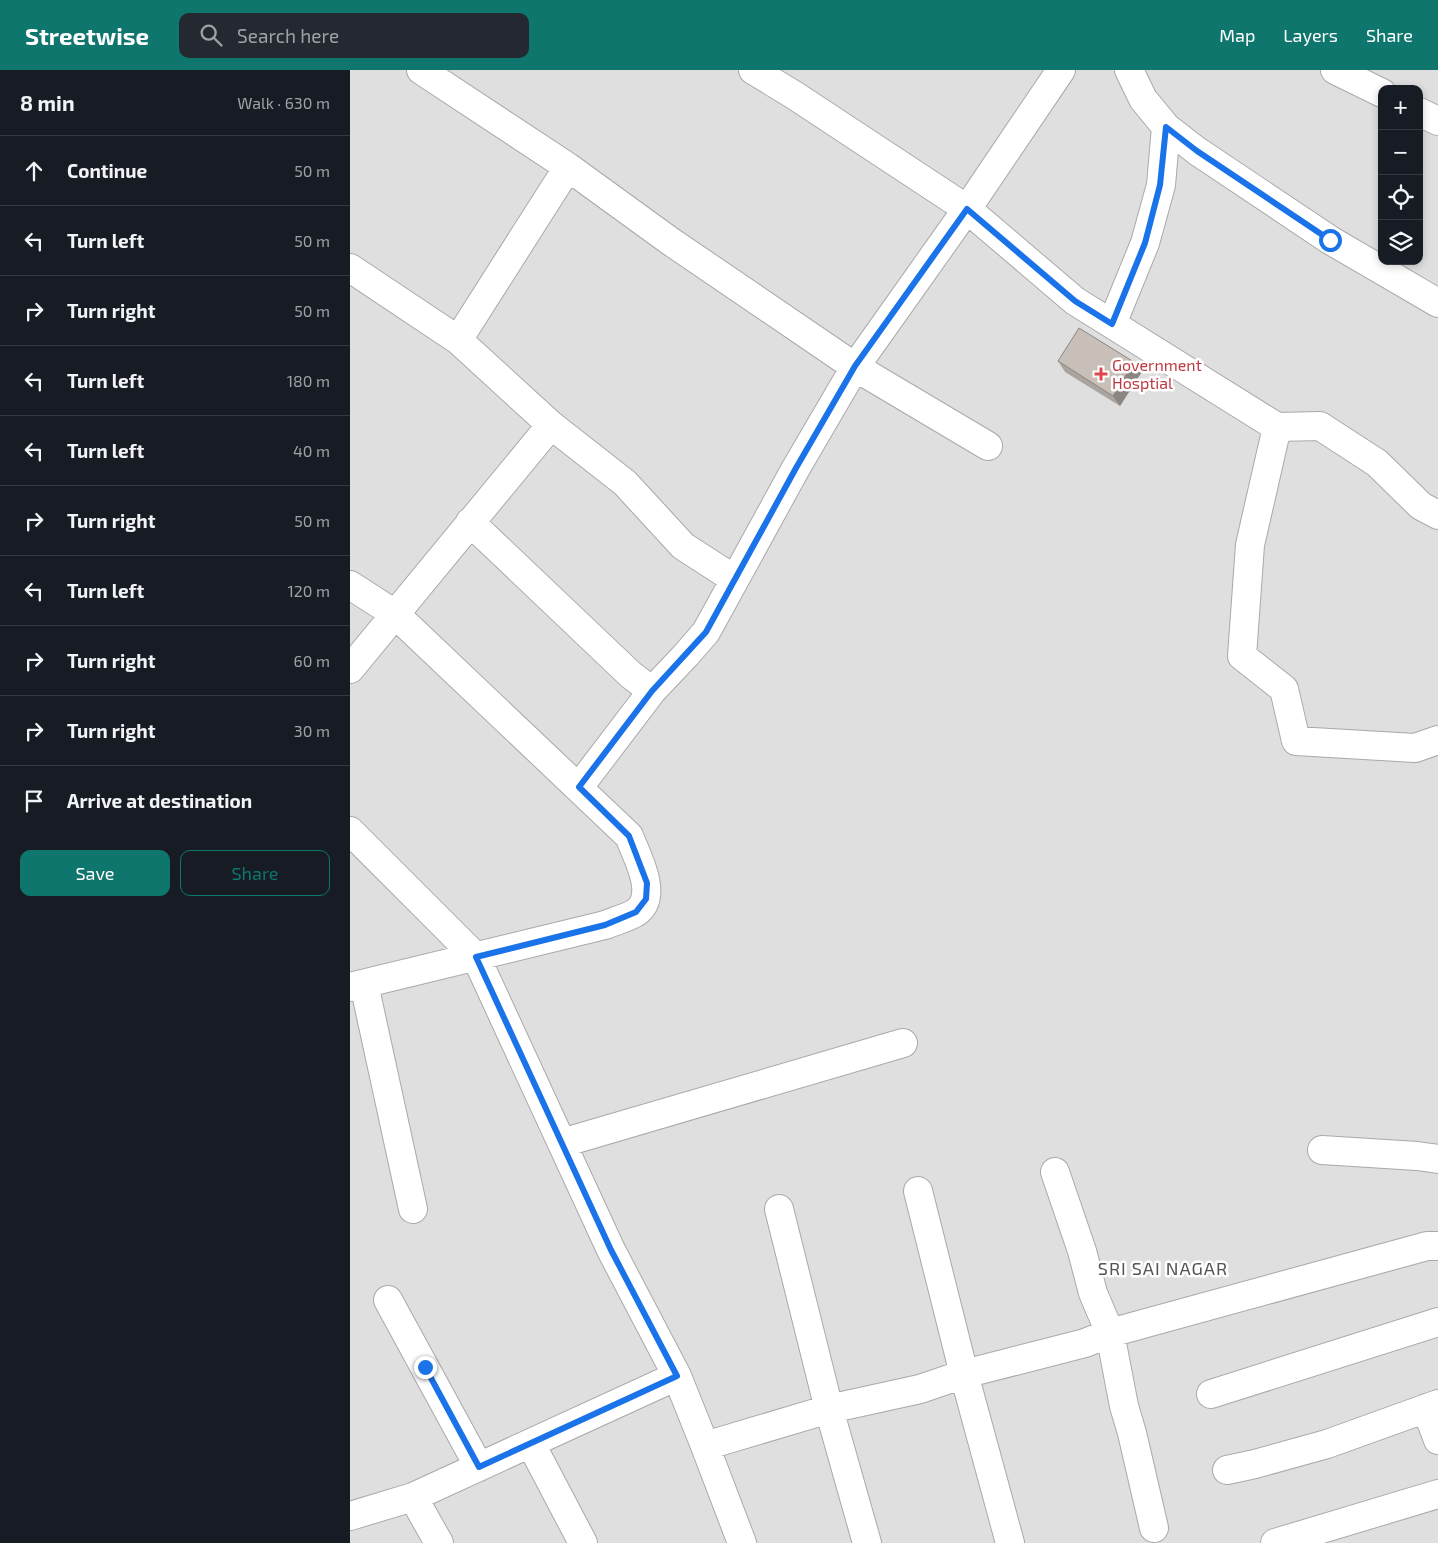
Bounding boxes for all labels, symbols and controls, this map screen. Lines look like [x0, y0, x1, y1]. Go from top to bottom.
search box [179, 13, 529, 58]
text: Streetwise [25, 21, 149, 50]
icon: search [197, 21, 225, 49]
text: Search here [237, 24, 339, 47]
text: Map [1219, 24, 1255, 46]
text: Layers [1283, 24, 1338, 46]
text: Share [1366, 24, 1413, 46]
map controls [1378, 85, 1423, 265]
button: + [1378, 85, 1423, 130]
text: 8 min [20, 90, 75, 115]
text: Walk · 630 m [237, 93, 330, 112]
button: − [1378, 130, 1423, 175]
icon: ahead [20, 157, 48, 185]
text: Continue [67, 159, 147, 182]
text: 50 m [294, 161, 330, 180]
button: locate [1378, 175, 1423, 220]
button: layers [1378, 220, 1423, 265]
icon: left [20, 227, 48, 255]
text: Turn left [67, 229, 144, 252]
route start [1319, 229, 1342, 252]
text: 50 m [294, 231, 330, 250]
icon: right [20, 297, 48, 325]
text: Turn right [67, 299, 155, 322]
text: 50 m [294, 301, 330, 320]
place label: Government Hosptial [1112, 355, 1202, 392]
icon: left [20, 367, 48, 395]
marker: Government Hosptial [1094, 367, 1108, 381]
text: Turn left [67, 369, 144, 392]
text: 180 m [287, 371, 330, 390]
icon: left [20, 437, 48, 465]
text: Turn left [67, 439, 144, 462]
text: 40 m [293, 441, 330, 460]
icon: right [20, 507, 48, 535]
text: Turn right [67, 509, 155, 532]
text: 50 m [294, 511, 330, 530]
icon: left [20, 577, 48, 605]
text: Turn left [67, 579, 144, 602]
text: 120 m [287, 581, 330, 600]
icon: right [20, 647, 48, 675]
text: Turn right [67, 649, 155, 672]
text: 60 m [294, 651, 330, 670]
icon: right [20, 717, 48, 745]
text: Turn right [67, 719, 155, 742]
text: 30 m [294, 721, 330, 740]
icon: arrive [20, 787, 48, 815]
text: Arrive at destination [67, 789, 252, 812]
button: Save [20, 850, 170, 896]
button: Share [180, 850, 330, 896]
district label: SRI SAI NAGAR [1098, 1257, 1228, 1279]
route end [414, 1356, 437, 1379]

